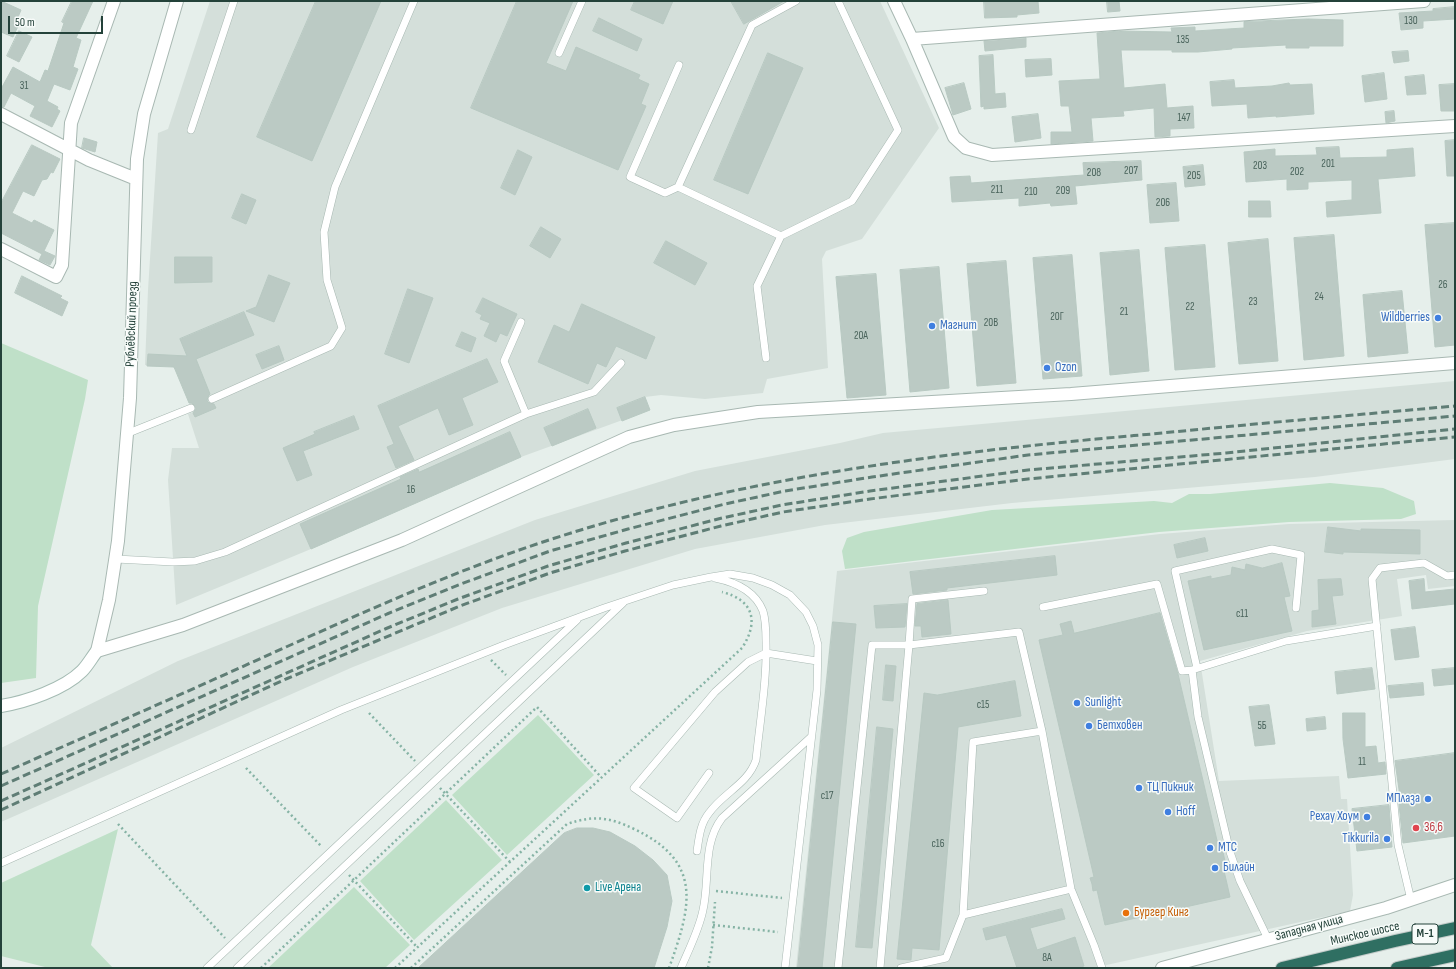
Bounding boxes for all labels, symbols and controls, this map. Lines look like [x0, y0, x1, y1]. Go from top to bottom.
scale bar [10, 8, 105, 34]
house number: 130 [1404, 14, 1418, 28]
text: 50 m [15, 15, 35, 30]
house number: 135 [1177, 33, 1189, 47]
house number: 31 [20, 79, 28, 93]
house number: 147 [1178, 111, 1190, 125]
house number: 201 [1321, 157, 1335, 171]
house number: 203 [1253, 159, 1267, 173]
house number: 207 [1124, 164, 1138, 178]
house number: 202 [1290, 165, 1304, 179]
house number: 208 [1087, 166, 1101, 180]
house number: 205 [1187, 169, 1201, 183]
house number: 211 [991, 183, 1003, 197]
house number: 209 [1056, 184, 1070, 198]
house number: 210 [1024, 185, 1038, 199]
house number: 206 [1156, 196, 1170, 210]
house number: 26 [1438, 278, 1448, 292]
street label: Рублёвский проезд [123, 281, 141, 367]
house number: 24 [1314, 290, 1324, 304]
house number: 23 [1248, 295, 1258, 309]
house number: 22 [1185, 300, 1195, 314]
house number: 21 [1120, 305, 1128, 319]
house number: 20Г [1050, 310, 1064, 324]
place label: Wildberries [1381, 310, 1430, 326]
marker: Wildberries [1433, 313, 1443, 323]
house number: 20В [984, 316, 998, 330]
place label: Магнит [940, 318, 977, 334]
marker: Магнит [927, 321, 937, 331]
house number: 20А [854, 329, 868, 343]
place label: Ozon [1055, 360, 1077, 376]
marker: Ozon [1042, 363, 1052, 373]
house number: 16 [407, 483, 415, 497]
house number: с11 [1236, 607, 1248, 621]
place label: Sunlight [1085, 695, 1121, 711]
house number: с15 [977, 698, 989, 712]
marker: Sunlight [1072, 698, 1082, 708]
place label: Бетховен [1097, 718, 1142, 734]
house number: 5Б [1257, 719, 1267, 733]
marker: Бетховен [1084, 721, 1094, 731]
house number: 11 [1358, 755, 1366, 769]
place label: ТЦ Пикник [1147, 780, 1194, 796]
marker: ТЦ Пикник [1134, 783, 1144, 793]
house number: с17 [821, 789, 833, 803]
place label: МПлаза [1386, 791, 1420, 807]
marker: МПлаза [1423, 794, 1433, 804]
place label: Hoff [1176, 804, 1195, 820]
marker: Hoff [1163, 807, 1173, 817]
place label: Рехау Хоум [1310, 809, 1359, 825]
marker: Рехау Хоум [1362, 812, 1372, 822]
place label: 36,6 [1424, 820, 1443, 836]
marker: 36,6 [1411, 823, 1421, 833]
place label: Tikkurila [1342, 831, 1379, 847]
marker: Tikkurila [1382, 834, 1392, 844]
house number: с16 [931, 837, 945, 851]
place label: МТС [1218, 840, 1237, 856]
marker: МТС [1205, 843, 1215, 853]
place label: Билайн [1223, 860, 1255, 876]
marker: Билайн [1210, 863, 1220, 873]
place label: Live Арена [595, 880, 641, 896]
marker: Live Арена [582, 883, 592, 893]
place label: Бургер Кинг [1134, 905, 1189, 921]
marker: Бургер Кинг [1121, 908, 1131, 918]
street label: Западная улица [1273, 911, 1345, 945]
street label: Минское шоссе [1329, 918, 1401, 950]
road number: М-1 [1412, 924, 1438, 944]
house number: 8А [1042, 951, 1052, 965]

